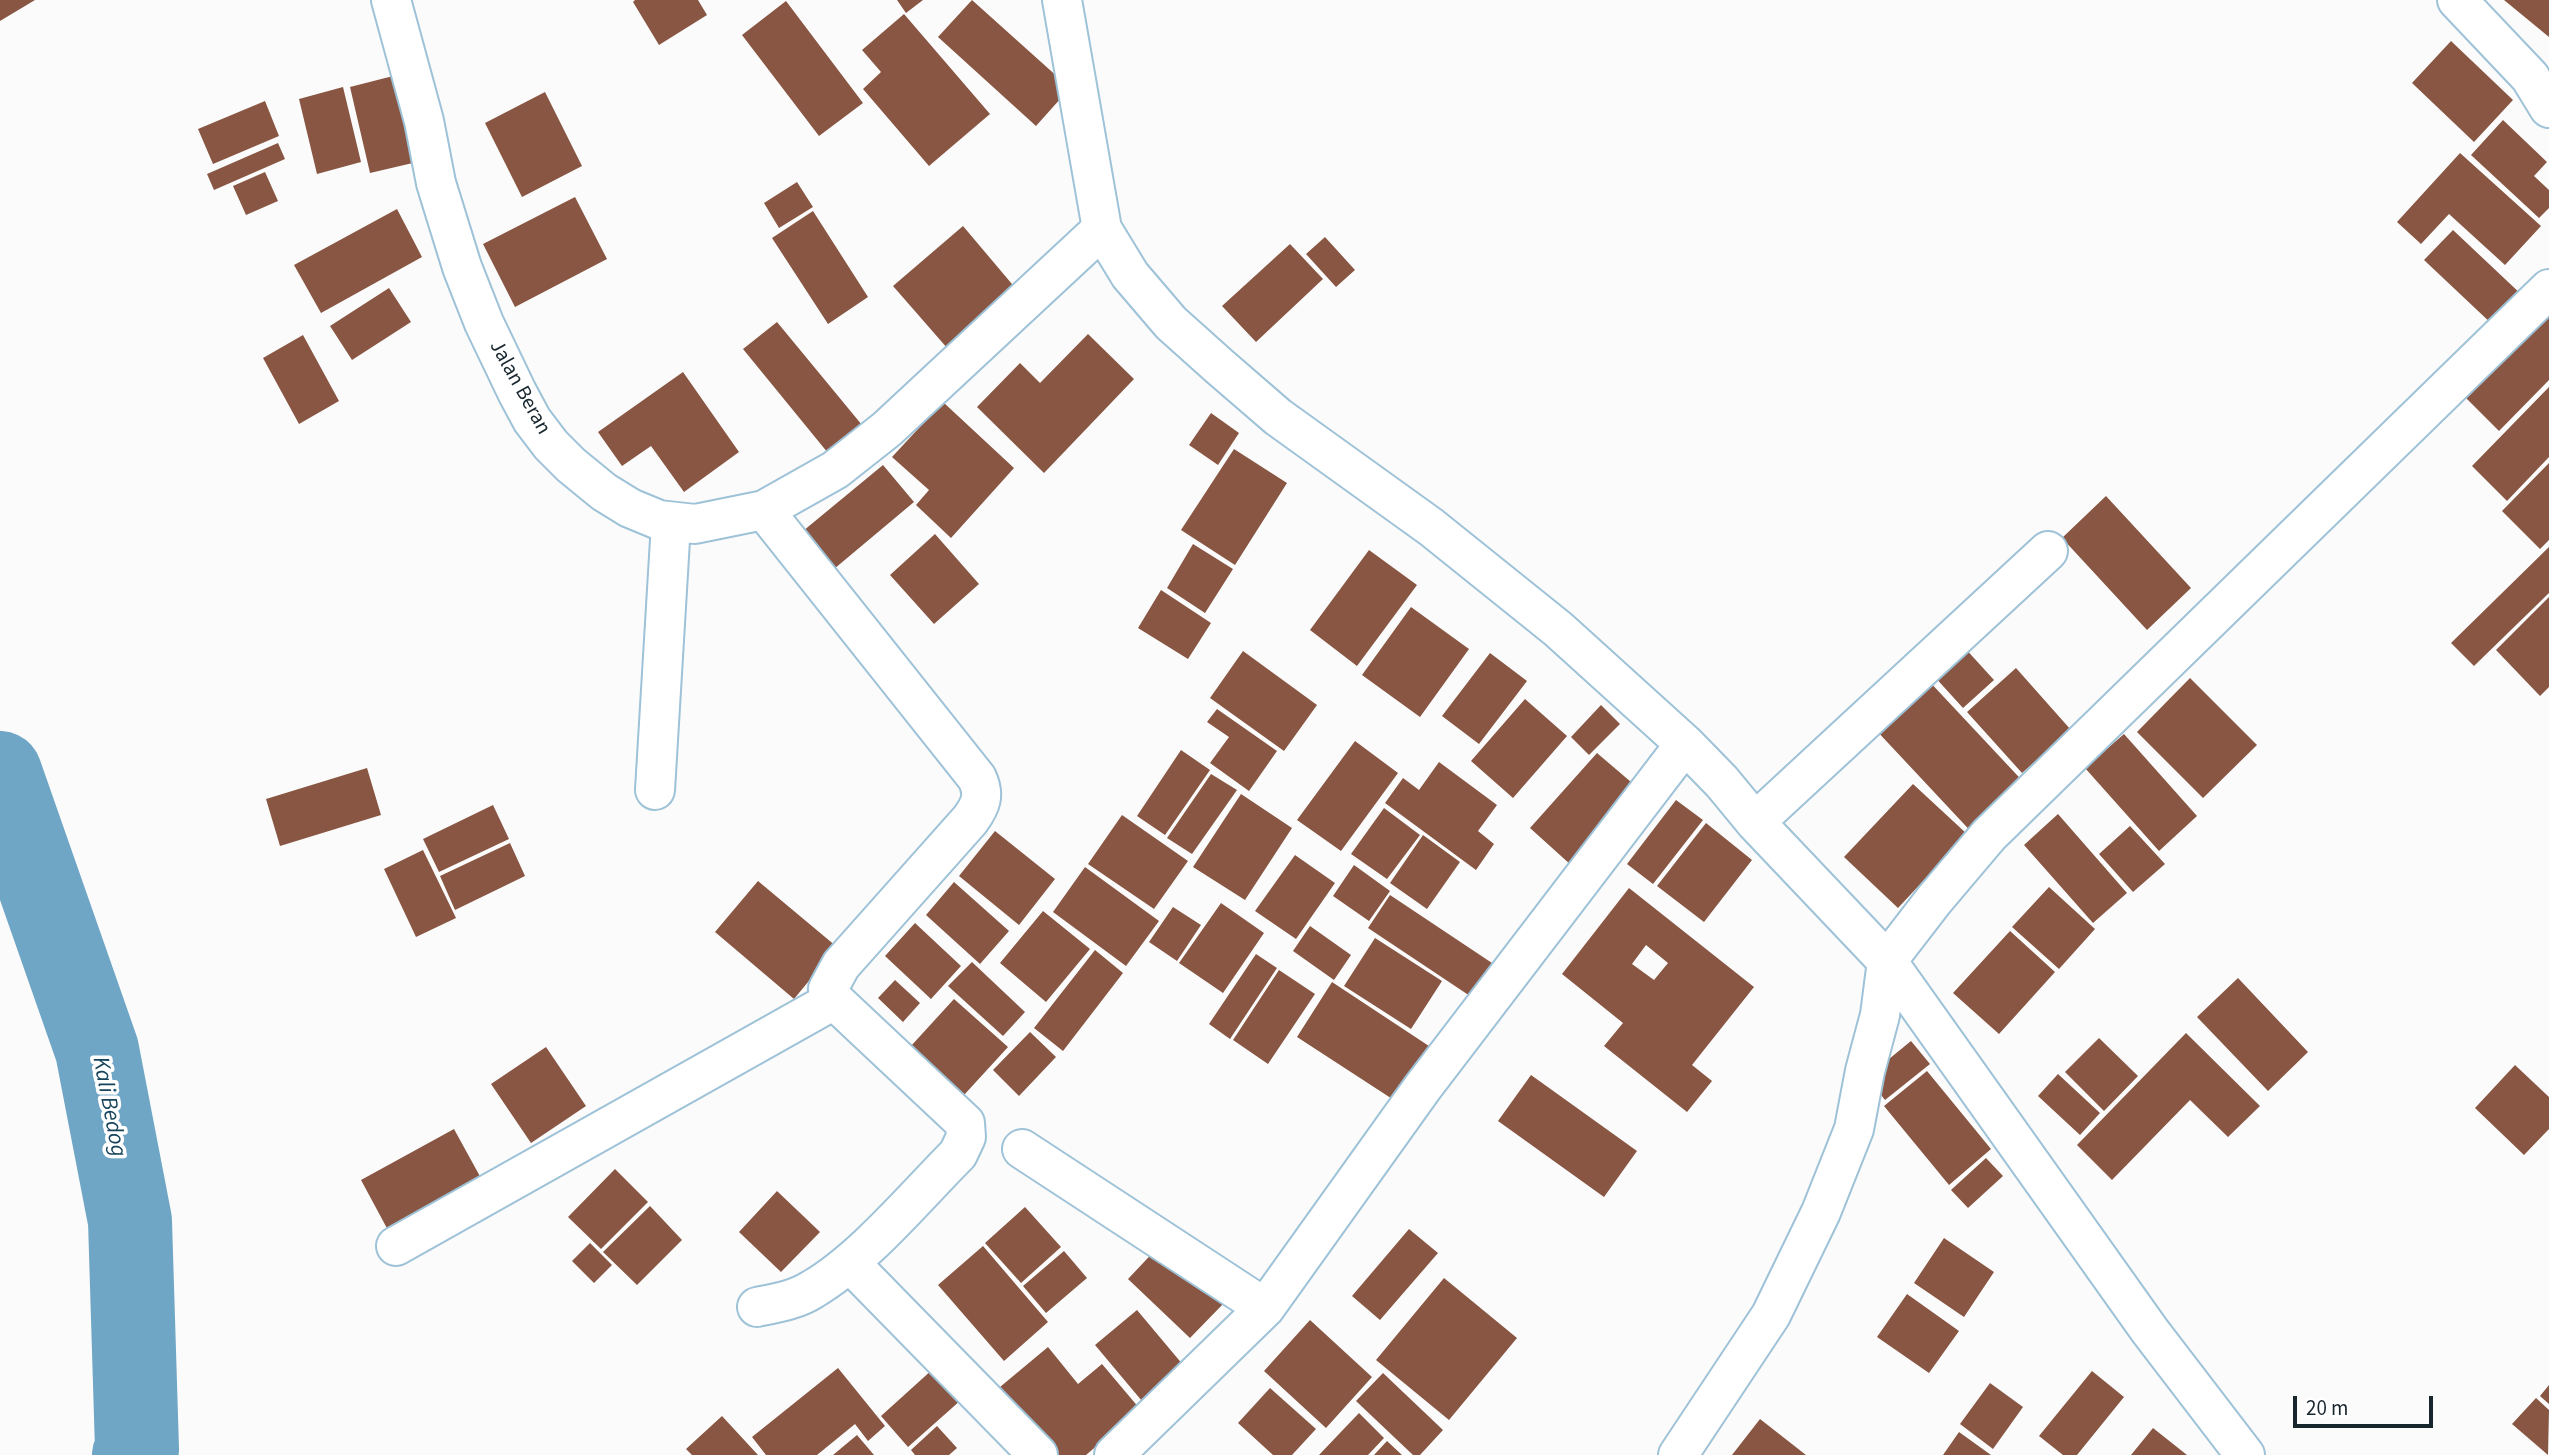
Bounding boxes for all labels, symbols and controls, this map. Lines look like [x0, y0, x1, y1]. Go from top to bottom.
street label: Jalan Beran [483, 336, 555, 440]
water label: Kali Bedog [85, 1055, 131, 1159]
scale bar [2297, 1382, 2437, 1426]
text: 20 m [2306, 1393, 2348, 1423]

